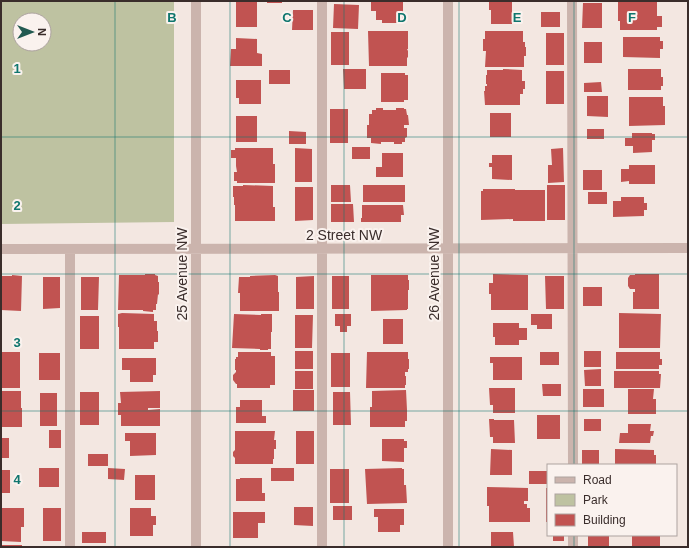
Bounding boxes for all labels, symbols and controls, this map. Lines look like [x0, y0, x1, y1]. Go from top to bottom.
text: B [167, 10, 177, 25]
text: C [282, 10, 292, 25]
text: D [397, 10, 407, 25]
text: E [513, 10, 522, 25]
text: F [628, 10, 636, 25]
north arrow [12, 12, 52, 52]
text: N [36, 28, 48, 36]
text: 1 [13, 61, 21, 76]
text: 2 [13, 198, 21, 213]
street label: 25 Avenue NW [174, 227, 190, 321]
street label: 2 Street NW [306, 227, 383, 243]
street label: 26 Avenue NW [426, 227, 442, 321]
text: 3 [13, 335, 21, 350]
legend [547, 464, 677, 536]
text: 4 [13, 472, 21, 487]
text: Road [583, 473, 612, 487]
text: Park [583, 493, 609, 507]
text: Building [583, 513, 626, 527]

